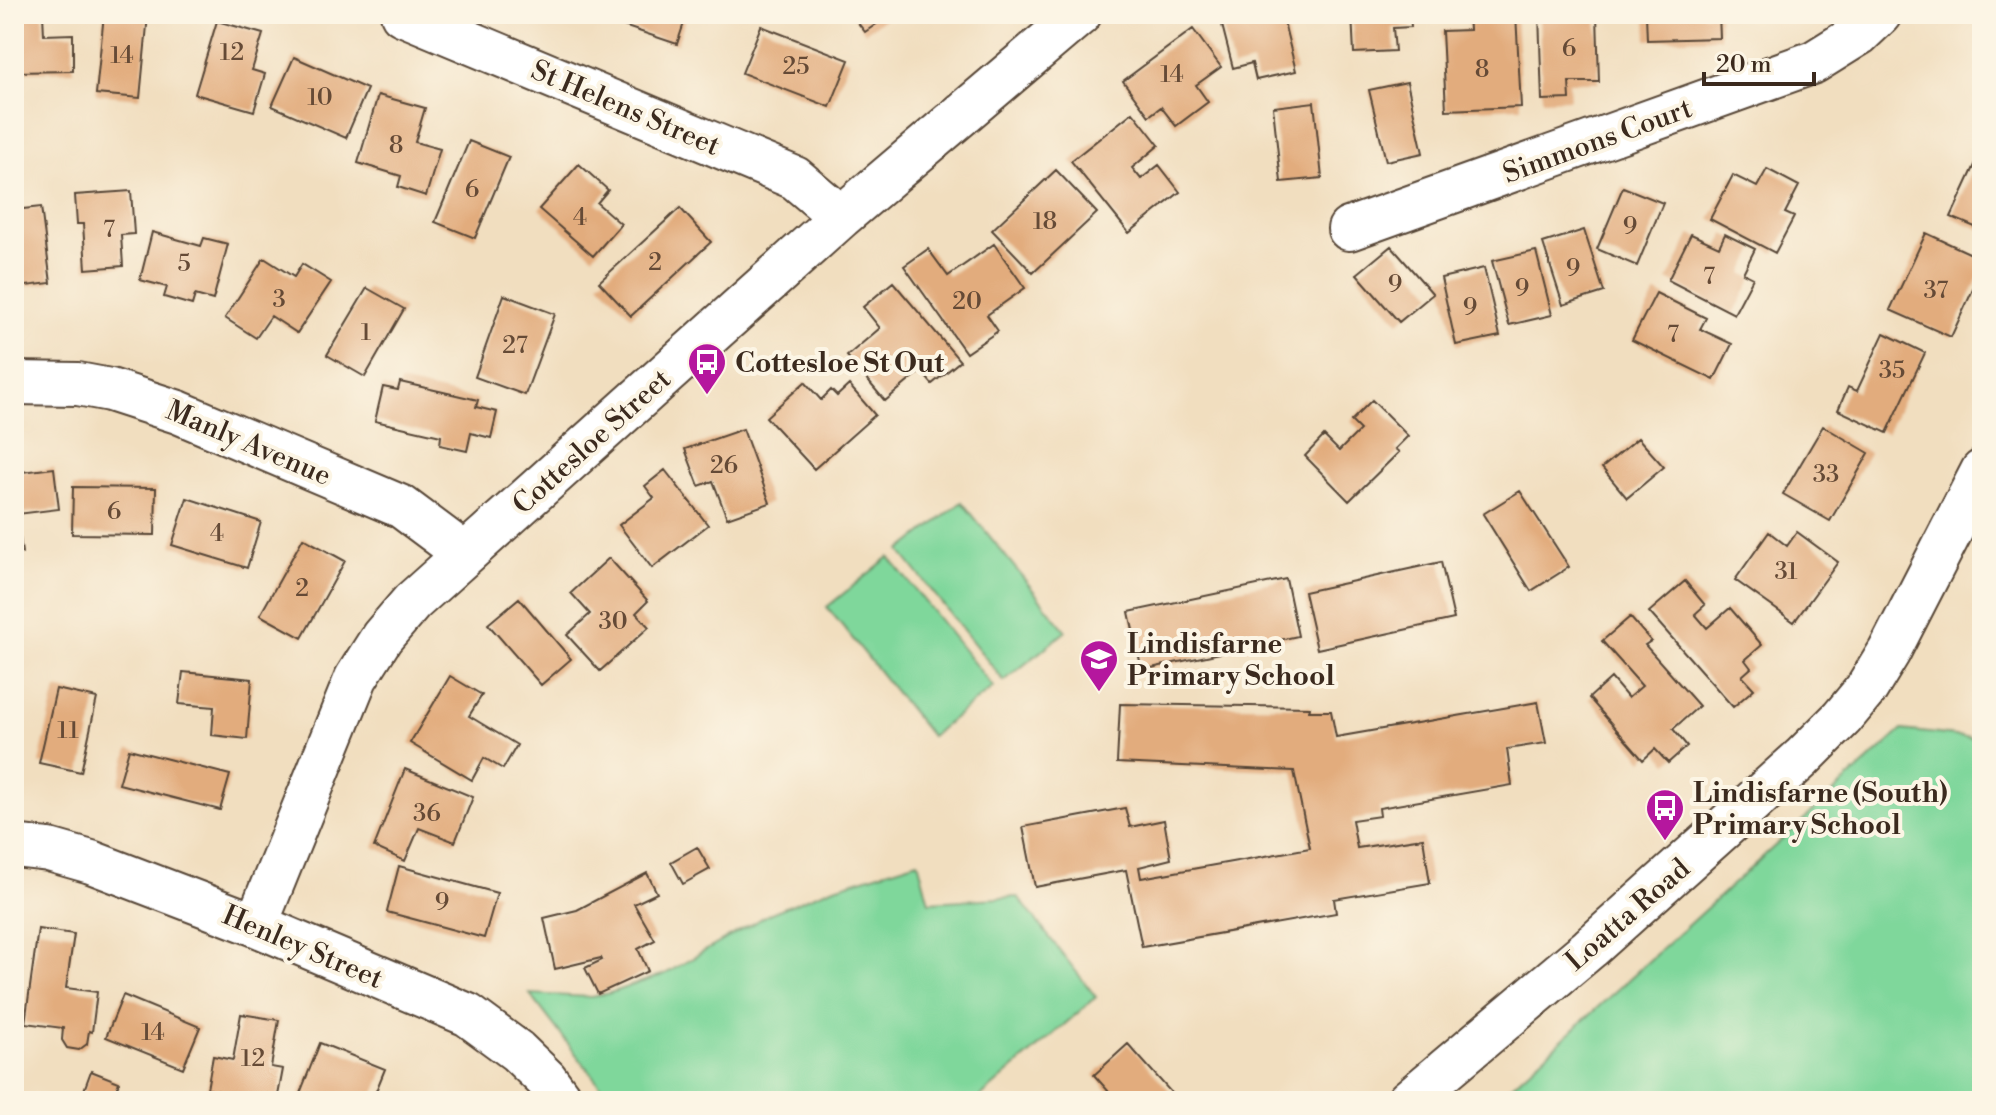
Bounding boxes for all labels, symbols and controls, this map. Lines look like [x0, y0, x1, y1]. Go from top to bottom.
house number: 6 [1562, 34, 1576, 64]
scale bar [1704, 36, 1814, 86]
house number: 12 [220, 38, 244, 68]
house number: 14 [110, 41, 134, 71]
text: 20 m [1716, 50, 1772, 80]
house number: 25 [783, 52, 809, 82]
street label: St Helens Street [526, 53, 725, 164]
house number: 8 [1475, 55, 1489, 85]
house number: 14 [1160, 60, 1184, 90]
house number: 10 [307, 83, 333, 113]
street label: Simmons Court [1498, 91, 1697, 192]
house number: 8 [389, 131, 403, 161]
house number: 6 [465, 175, 479, 205]
house number: 4 [573, 203, 587, 233]
house number: 18 [1033, 207, 1057, 237]
house number: 9 [1623, 212, 1637, 242]
house number: 7 [103, 215, 115, 245]
house number: 2 [648, 248, 662, 278]
house number: 5 [177, 249, 191, 279]
house number: 9 [1566, 254, 1580, 284]
house number: 7 [1703, 262, 1715, 292]
house number: 9 [1388, 270, 1402, 300]
house number: 9 [1515, 274, 1529, 304]
house number: 37 [1924, 276, 1948, 306]
house number: 3 [272, 285, 286, 315]
house number: 20 [952, 287, 982, 317]
house number: 9 [1463, 293, 1477, 323]
house number: 1 [361, 318, 372, 348]
house number: 7 [1667, 320, 1679, 350]
house number: 27 [502, 331, 528, 361]
bus stop icon: Cottesloe St Out [686, 341, 728, 396]
place label: Cottesloe St Out [735, 346, 945, 381]
house number: 35 [1879, 356, 1905, 386]
street label: Cottesloe Street [506, 362, 678, 522]
street label: Manly Avenue [161, 393, 336, 494]
house number: 26 [710, 451, 738, 481]
house number: 33 [1813, 460, 1839, 490]
house number: 6 [107, 497, 121, 527]
house number: 4 [210, 519, 224, 549]
house number: 31 [1774, 557, 1798, 587]
house number: 2 [295, 574, 309, 604]
house number: 30 [598, 607, 628, 637]
place label: Lindisfarne Primary School [1127, 627, 1335, 694]
school or university icon: Lindisfarne Primary School [1078, 638, 1120, 693]
house number: 11 [57, 716, 79, 746]
place label: Lindisfarne (South) Primary School [1693, 776, 1948, 843]
bus stop icon: Lindisfarne (South) Primary School [1644, 787, 1686, 842]
house number: 36 [413, 799, 441, 829]
street label: Loatta Road [1559, 851, 1697, 979]
house number: 9 [435, 888, 449, 918]
street label: Henley Street [217, 898, 388, 997]
house number: 14 [141, 1018, 165, 1048]
house number: 12 [241, 1044, 265, 1074]

